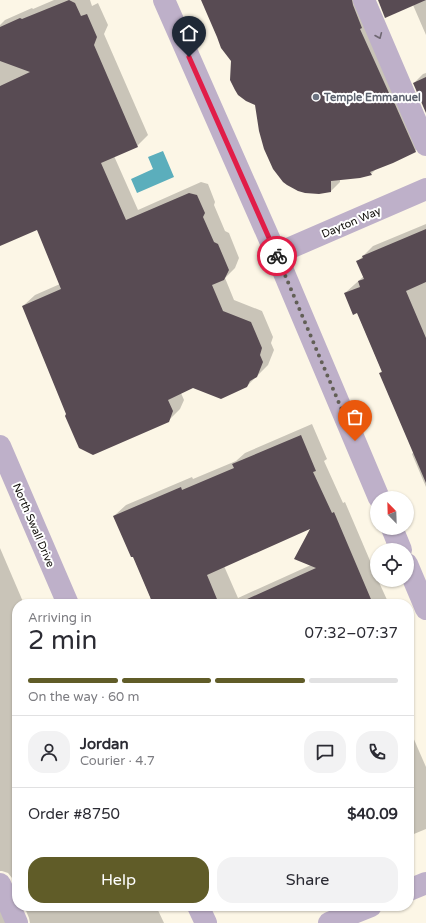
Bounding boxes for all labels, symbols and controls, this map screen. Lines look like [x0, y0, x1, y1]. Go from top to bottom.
pin [172, 16, 206, 57]
icon: home [178, 22, 200, 44]
one-way arrow [375, 32, 383, 39]
place label: Temple Emmanuel [323, 91, 421, 105]
marker: Temple Emmanuel [311, 92, 321, 102]
street label: Dayton Way [319, 204, 383, 241]
courier [257, 236, 297, 276]
icon: bike [266, 245, 288, 267]
pin [338, 400, 372, 441]
icon: bag [344, 406, 366, 428]
street label: North Swall Drive [10, 481, 57, 569]
north arrow [370, 491, 414, 535]
map controls [370, 491, 414, 587]
button: locate [370, 543, 414, 587]
text: Arriving in [28, 610, 92, 626]
text: 07:32–07:37 [305, 624, 398, 642]
text: 2 min [28, 625, 97, 656]
text: On the way · 60 m [28, 689, 140, 705]
button: person [28, 731, 70, 773]
button: chat [304, 731, 346, 773]
button: phone [356, 731, 398, 773]
text: Jordan [80, 735, 129, 753]
text: Courier · 4.7 [80, 753, 155, 769]
text: Order #8750 [28, 805, 120, 823]
text: $40.09 [347, 805, 398, 823]
button: Help [28, 857, 209, 903]
button: Share [217, 857, 398, 903]

